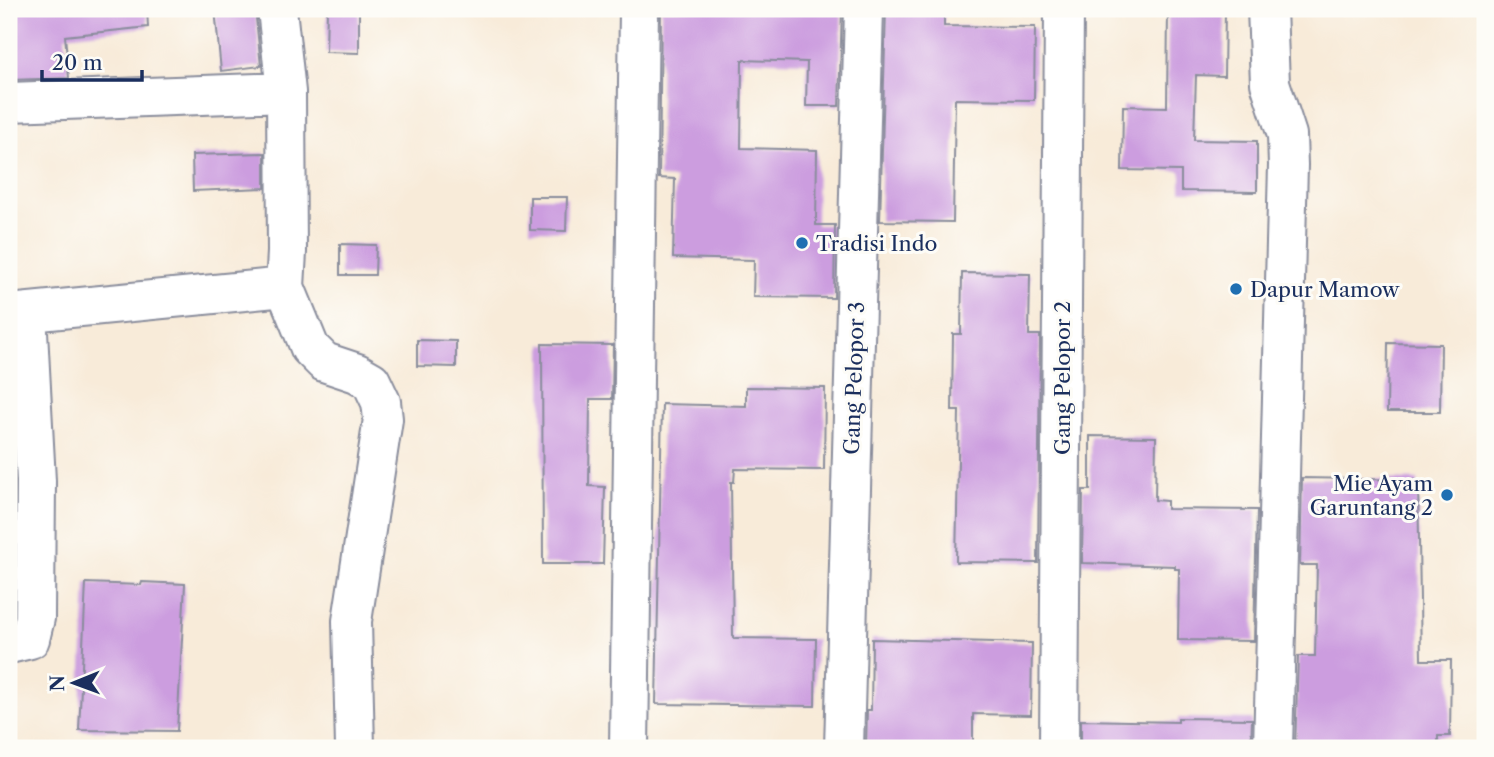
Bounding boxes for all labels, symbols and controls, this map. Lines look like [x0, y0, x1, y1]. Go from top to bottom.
scale bar [42, 38, 142, 82]
text: 20 m [52, 50, 103, 75]
place label: Tradisi Indo [816, 231, 937, 256]
marker: Tradisi Indo [794, 235, 810, 251]
place label: Dapur Mamow [1250, 277, 1400, 302]
marker: Dapur Mamow [1228, 281, 1244, 297]
street label: Gang Pelopor 3 [839, 301, 869, 455]
street label: Gang Pelopor 2 [1050, 301, 1075, 455]
place label: Mie Ayam Garuntang 2 [1310, 471, 1433, 520]
marker: Mie Ayam Garuntang 2 [1439, 487, 1455, 503]
north arrow [38, 648, 108, 718]
text: N [46, 675, 69, 692]

